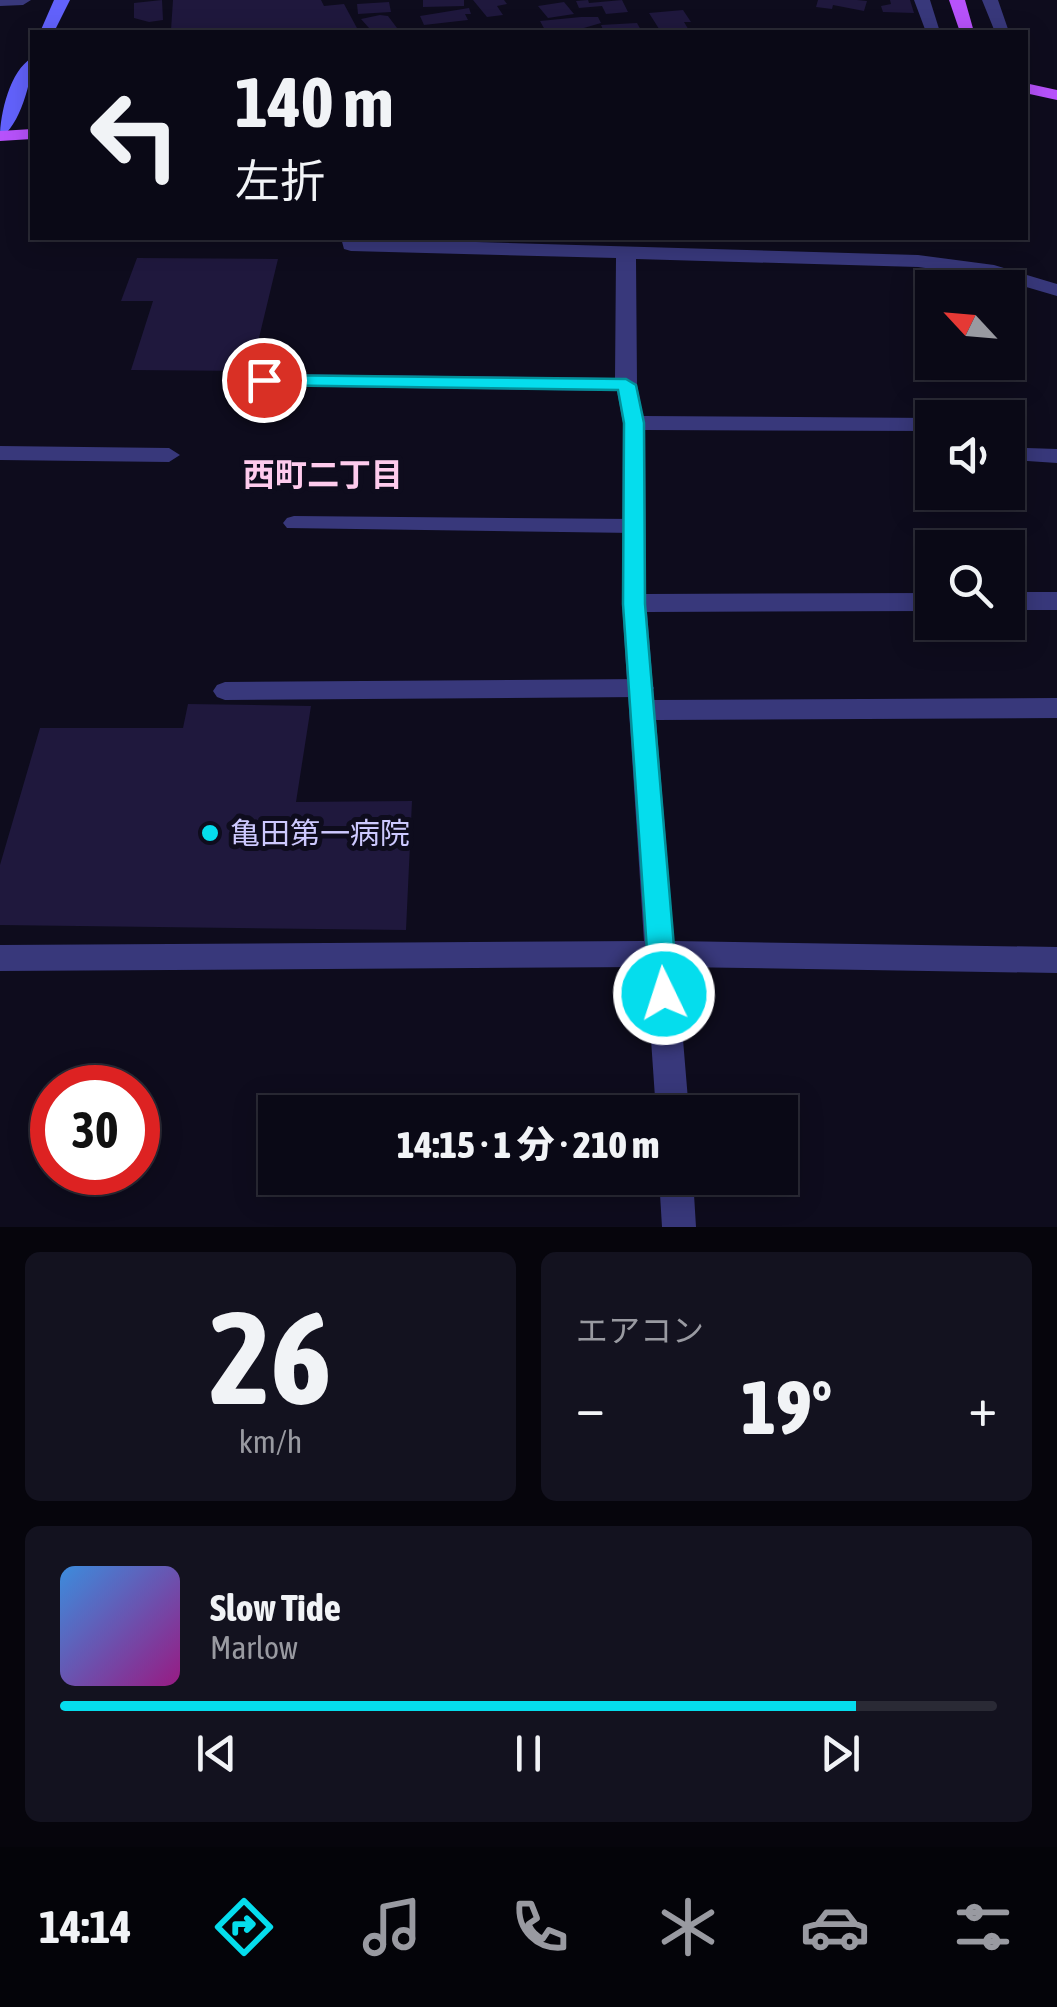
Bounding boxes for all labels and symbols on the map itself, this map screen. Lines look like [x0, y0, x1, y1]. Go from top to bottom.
north arrow [915, 270, 1025, 380]
pin [222, 338, 307, 423]
district label: 西町二丁目 [243, 456, 403, 493]
place label: 亀田第一病院 [230, 816, 410, 850]
marker: 亀田第一病院 [199, 822, 221, 844]
position arrow [612, 942, 716, 1046]
speed limit sign: 30 [30, 1065, 160, 1195]

